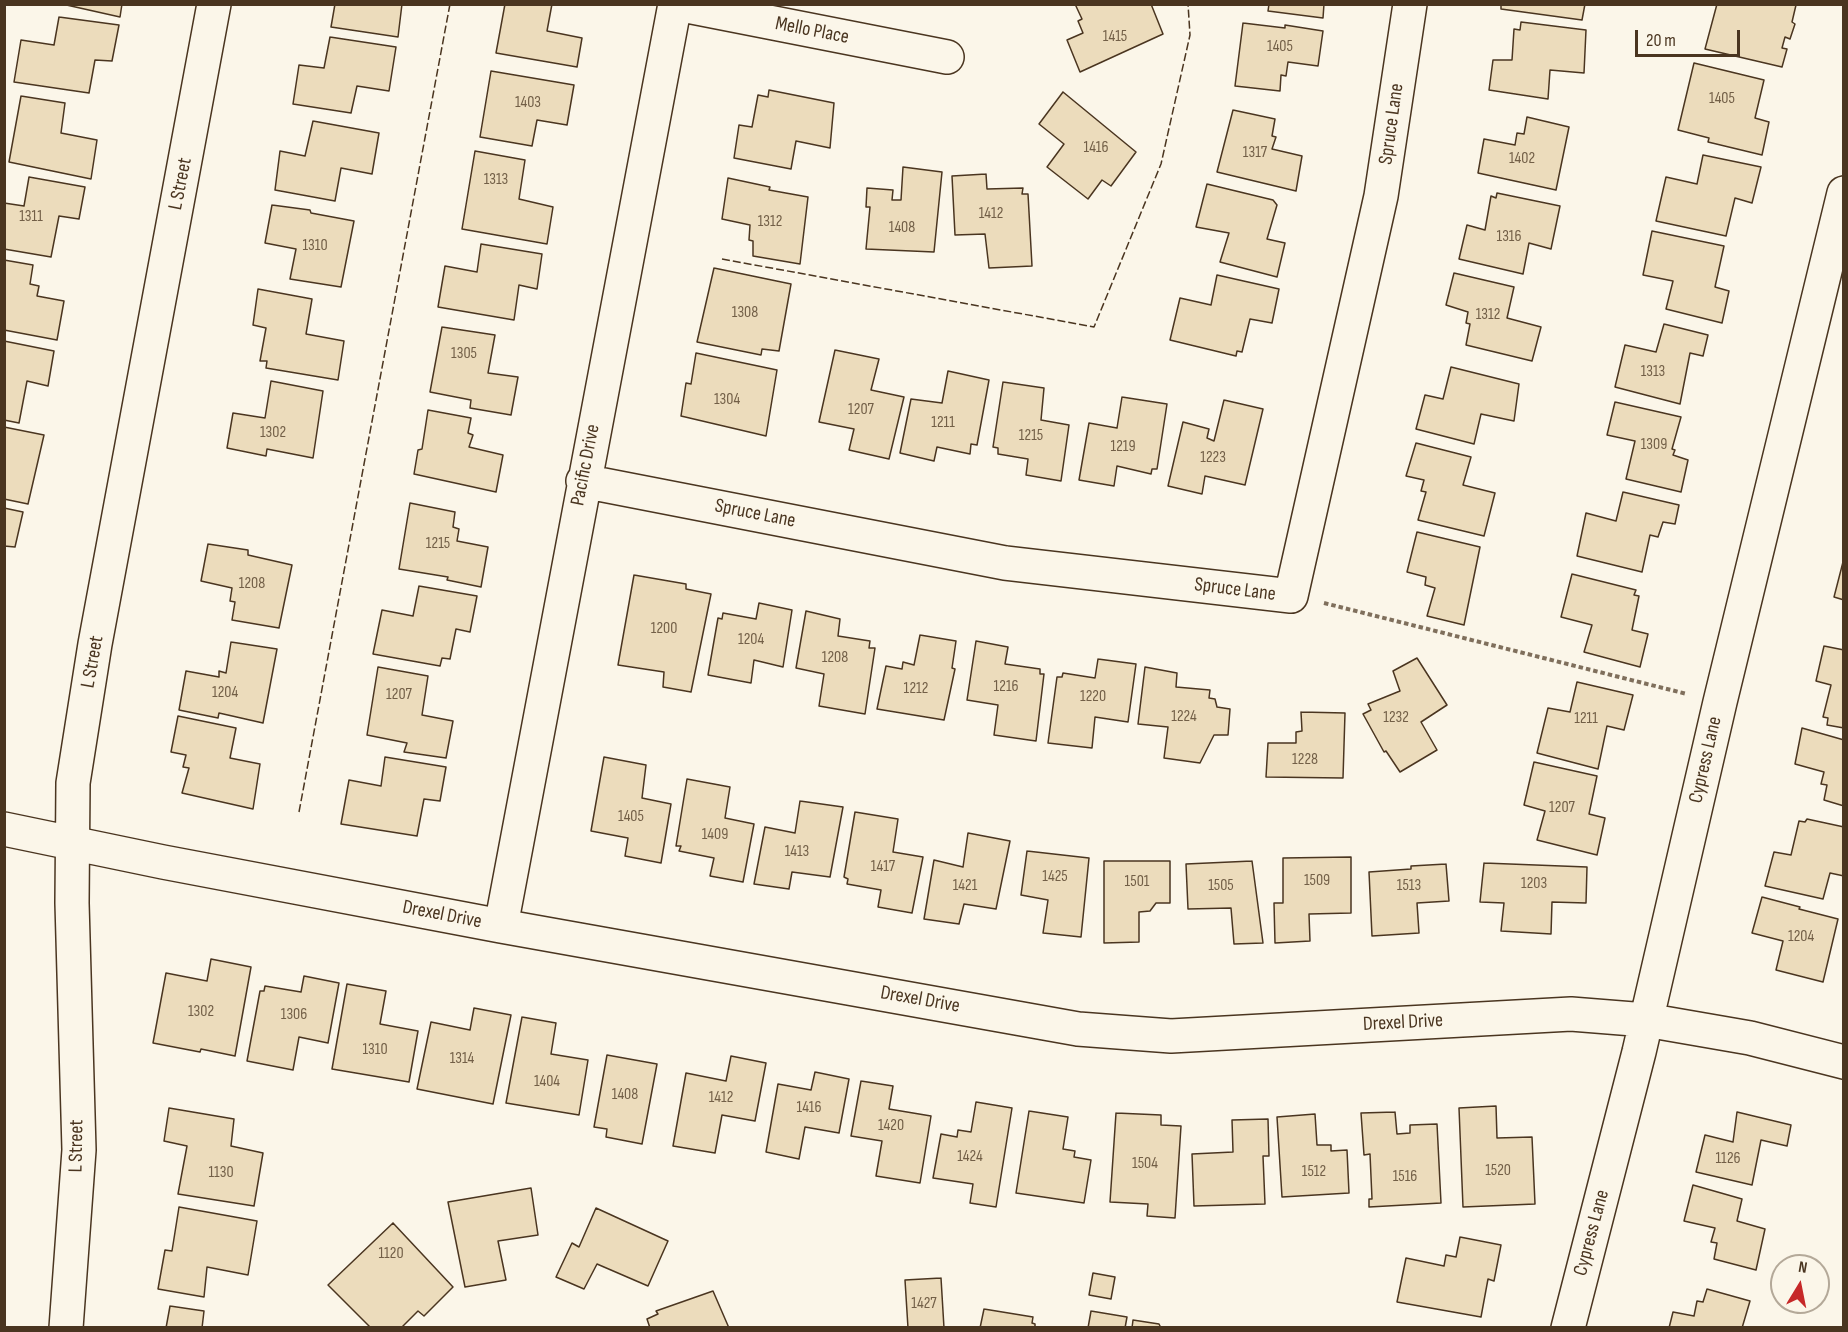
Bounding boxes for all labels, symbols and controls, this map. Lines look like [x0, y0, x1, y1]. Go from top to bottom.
street label: Mello Place [773, 12, 851, 50]
scale bar [1638, 18, 1743, 56]
house number: 1415 [1103, 27, 1127, 47]
text: 20 m [1646, 30, 1676, 51]
house number: 1405 [1267, 37, 1293, 57]
street label: Spruce Lane [1374, 82, 1410, 166]
house number: 1405 [1709, 89, 1735, 109]
house number: 1403 [515, 93, 541, 113]
house number: 1416 [1084, 138, 1108, 158]
house number: 1317 [1243, 143, 1267, 163]
house number: 1402 [1509, 149, 1535, 169]
street label: L Street [164, 156, 198, 212]
house number: 1313 [484, 170, 508, 190]
house number: 1412 [979, 204, 1003, 224]
house number: 1311 [19, 207, 43, 227]
house number: 1312 [758, 212, 782, 232]
house number: 1408 [889, 218, 915, 238]
house number: 1316 [1497, 227, 1521, 247]
house number: 1310 [302, 236, 328, 256]
house number: 1308 [732, 303, 758, 323]
house number: 1312 [1476, 305, 1500, 325]
house number: 1305 [451, 344, 477, 364]
house number: 1313 [1641, 362, 1665, 382]
house number: 1304 [714, 390, 740, 410]
house number: 1207 [848, 400, 874, 420]
house number: 1211 [931, 413, 955, 433]
street label: Pacific Drive [566, 422, 606, 508]
house number: 1302 [260, 423, 286, 443]
house number: 1215 [1019, 426, 1043, 446]
house number: 1309 [1641, 435, 1667, 455]
house number: 1219 [1110, 437, 1136, 457]
house number: 1223 [1200, 448, 1226, 468]
street label: Spruce Lane [713, 494, 797, 534]
house number: 1215 [426, 534, 450, 554]
street label: Spruce Lane [1193, 573, 1277, 607]
house number: 1208 [239, 574, 265, 594]
house number: 1200 [651, 619, 677, 639]
house number: 1204 [738, 630, 764, 650]
street label: L Street [77, 634, 109, 690]
house number: 1208 [822, 648, 848, 668]
house number: 1216 [993, 677, 1019, 697]
house number: 1212 [904, 679, 928, 699]
house number: 1204 [212, 683, 238, 703]
house number: 1207 [386, 685, 412, 705]
house number: 1220 [1080, 687, 1106, 707]
house number: 1224 [1171, 707, 1197, 727]
house number: 1232 [1383, 708, 1409, 728]
house number: 1211 [1574, 709, 1598, 729]
street label: Cypress Lane [1684, 714, 1728, 806]
house number: 1228 [1292, 750, 1318, 770]
house number: 1207 [1549, 798, 1575, 818]
house number: 1405 [618, 807, 644, 827]
house number: 1409 [702, 825, 728, 845]
house number: 1413 [785, 842, 809, 862]
house number: 1417 [871, 857, 895, 877]
house number: 1425 [1042, 867, 1068, 887]
house number: 1509 [1304, 871, 1330, 891]
house number: 1501 [1125, 872, 1149, 892]
house number: 1203 [1521, 874, 1547, 894]
house number: 1421 [953, 876, 977, 896]
house number: 1505 [1208, 876, 1234, 896]
house number: 1513 [1397, 876, 1421, 896]
street label: Drexel Drive [400, 896, 484, 934]
house number: 1204 [1788, 927, 1814, 947]
street label: Drexel Drive [878, 981, 962, 1019]
house number: 1302 [188, 1002, 214, 1022]
house number: 1306 [281, 1005, 307, 1025]
street label: Drexel Drive [1362, 1009, 1444, 1037]
house number: 1310 [362, 1040, 388, 1060]
house number: 1314 [450, 1049, 474, 1069]
house number: 1404 [534, 1072, 560, 1092]
house number: 1408 [612, 1085, 638, 1105]
house number: 1412 [709, 1088, 733, 1108]
house number: 1416 [797, 1098, 821, 1118]
house number: 1420 [878, 1116, 904, 1136]
street label: L Street [65, 1119, 89, 1173]
house number: 1424 [957, 1147, 983, 1167]
house number: 1126 [1716, 1149, 1740, 1169]
house number: 1504 [1132, 1154, 1158, 1174]
house number: 1520 [1485, 1161, 1511, 1181]
house number: 1512 [1302, 1162, 1326, 1182]
house number: 1130 [208, 1163, 234, 1183]
house number: 1516 [1393, 1167, 1417, 1187]
street label: Cypress Lane [1569, 1187, 1615, 1279]
house number: 1120 [378, 1244, 404, 1264]
north arrow [1770, 1254, 1830, 1314]
text: N [1797, 1258, 1809, 1278]
house number: 1427 [911, 1294, 937, 1314]

